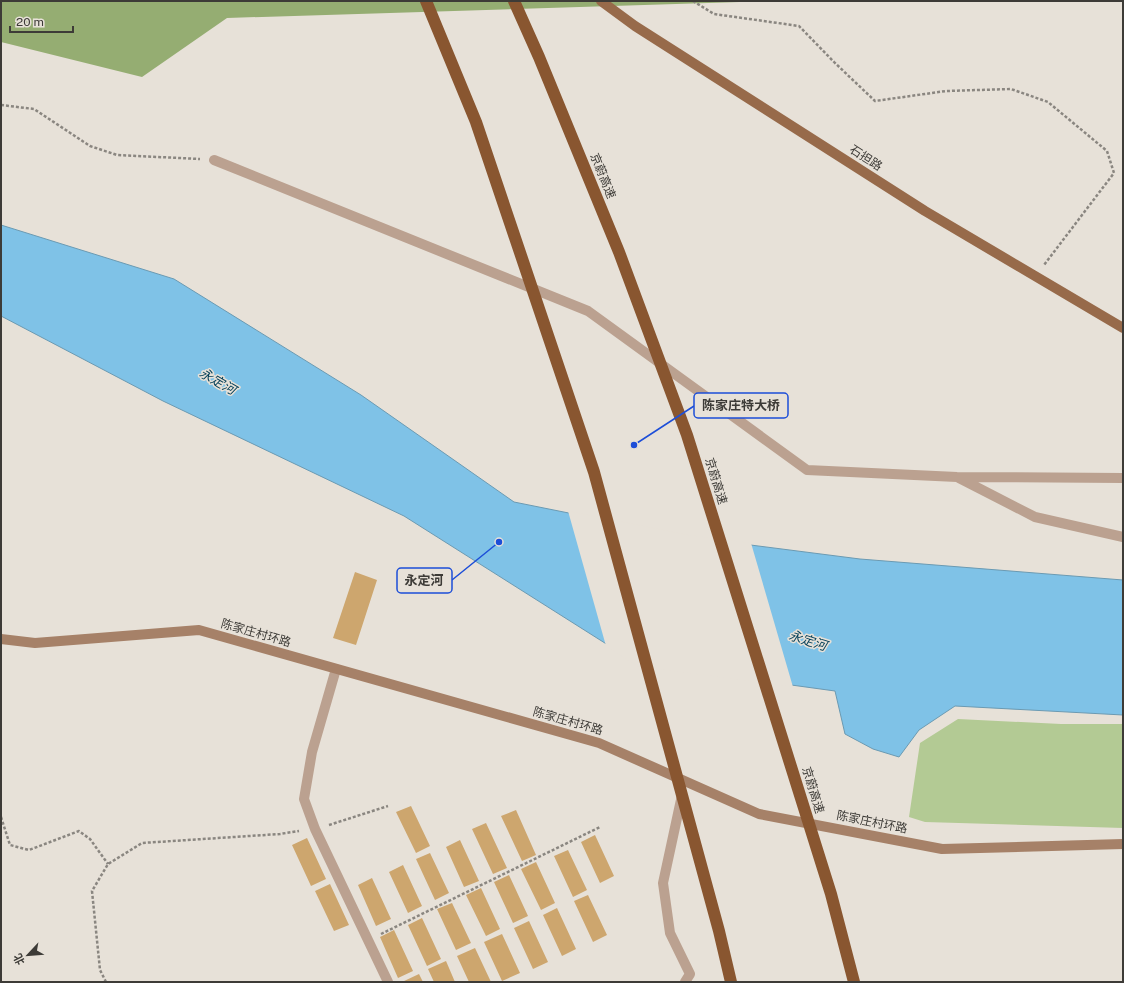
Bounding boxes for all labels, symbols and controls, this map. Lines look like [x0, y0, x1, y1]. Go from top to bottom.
scale bar [10, 8, 73, 34]
text: 20 m [16, 15, 44, 29]
street label: 石担路 [847, 142, 885, 174]
street label: 京蔚高速 [588, 151, 618, 201]
water label: 永定河 [197, 365, 241, 399]
callout: 陈家庄特大桥 [694, 393, 788, 418]
text: 陈家庄特大桥 [702, 398, 780, 413]
street label: 京蔚高速 [702, 456, 730, 506]
callout: 永定河 [397, 568, 452, 593]
text: 永定河 [404, 573, 444, 588]
street label: 陈家庄村环路 [219, 616, 293, 650]
water label: 永定河 [787, 628, 832, 654]
street label: 陈家庄村环路 [531, 704, 605, 738]
street label: 京蔚高速 [799, 765, 827, 815]
street label: 陈家庄村环路 [835, 808, 909, 836]
north arrow [8, 935, 48, 975]
text: 北 [11, 952, 27, 967]

